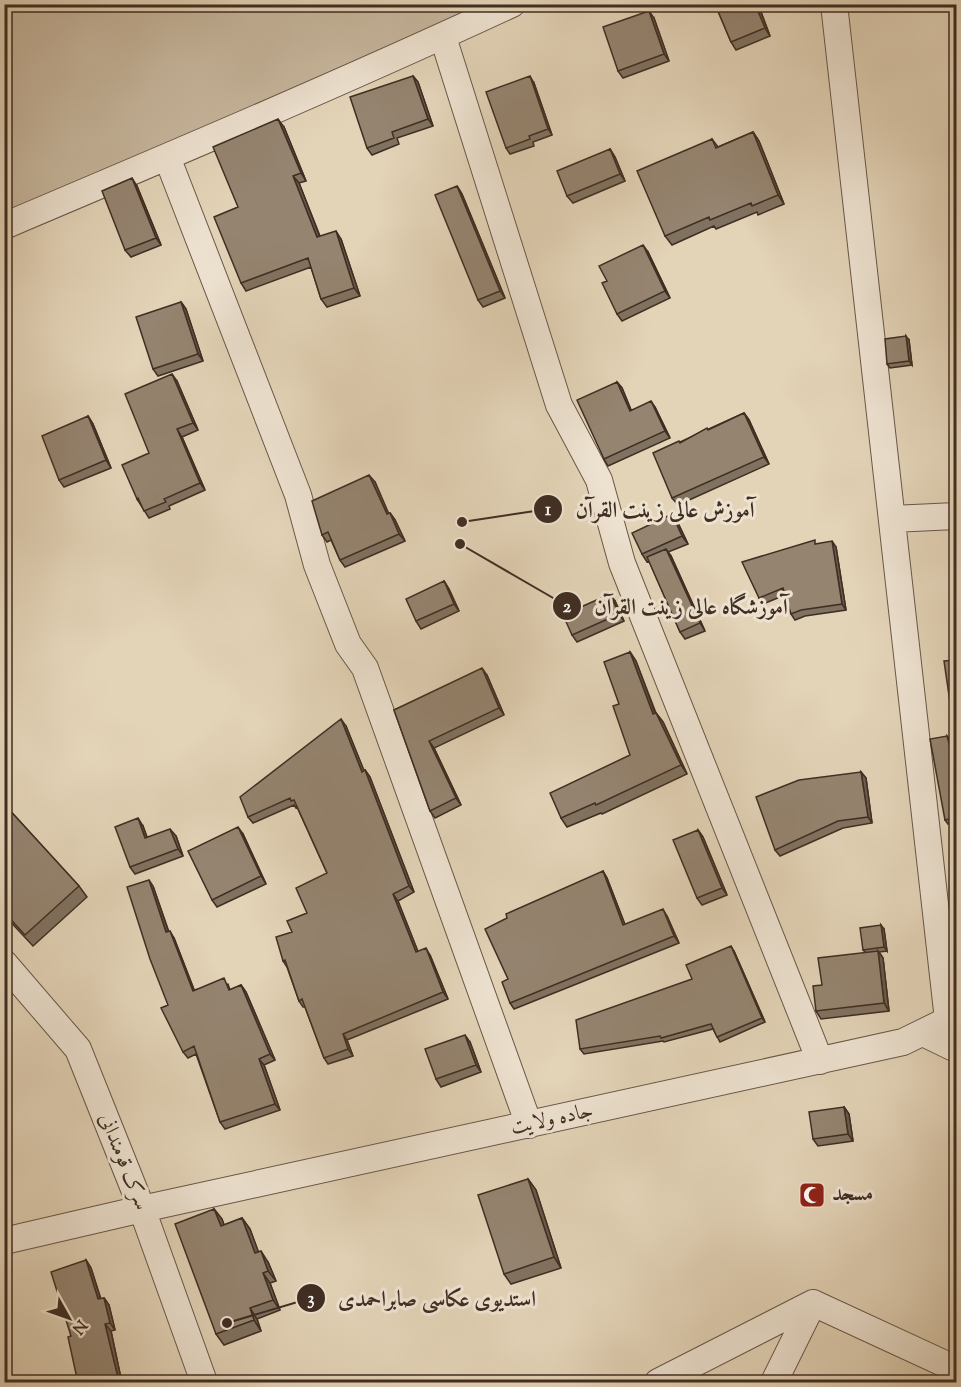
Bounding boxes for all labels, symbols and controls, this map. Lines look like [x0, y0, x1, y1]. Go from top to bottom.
callout: آموزش عالی زینت القرآن [533, 489, 767, 529]
text: آموزش عالی زینت القرآن [575, 496, 757, 528]
text: 1 [545, 498, 552, 524]
callout: آموزشگاه عالی زینت القرآن [552, 586, 799, 626]
text: آموزشگاه عالی زینت القرآن [594, 592, 790, 625]
text: 2 [563, 595, 572, 621]
street label: جاده ولایت [508, 1097, 596, 1143]
street label: سرک قومندانی [90, 1109, 156, 1215]
mosque icon: مسجد [797, 1180, 827, 1210]
place label: مسجد [832, 1180, 873, 1210]
callout: استدیوی عکاسی صابراحمدی [296, 1278, 548, 1318]
text: استدیوی عکاسی صابراحمدی [338, 1285, 536, 1317]
text: 3 [307, 1287, 315, 1313]
north arrow [39, 1288, 99, 1348]
text: N [66, 1314, 91, 1338]

